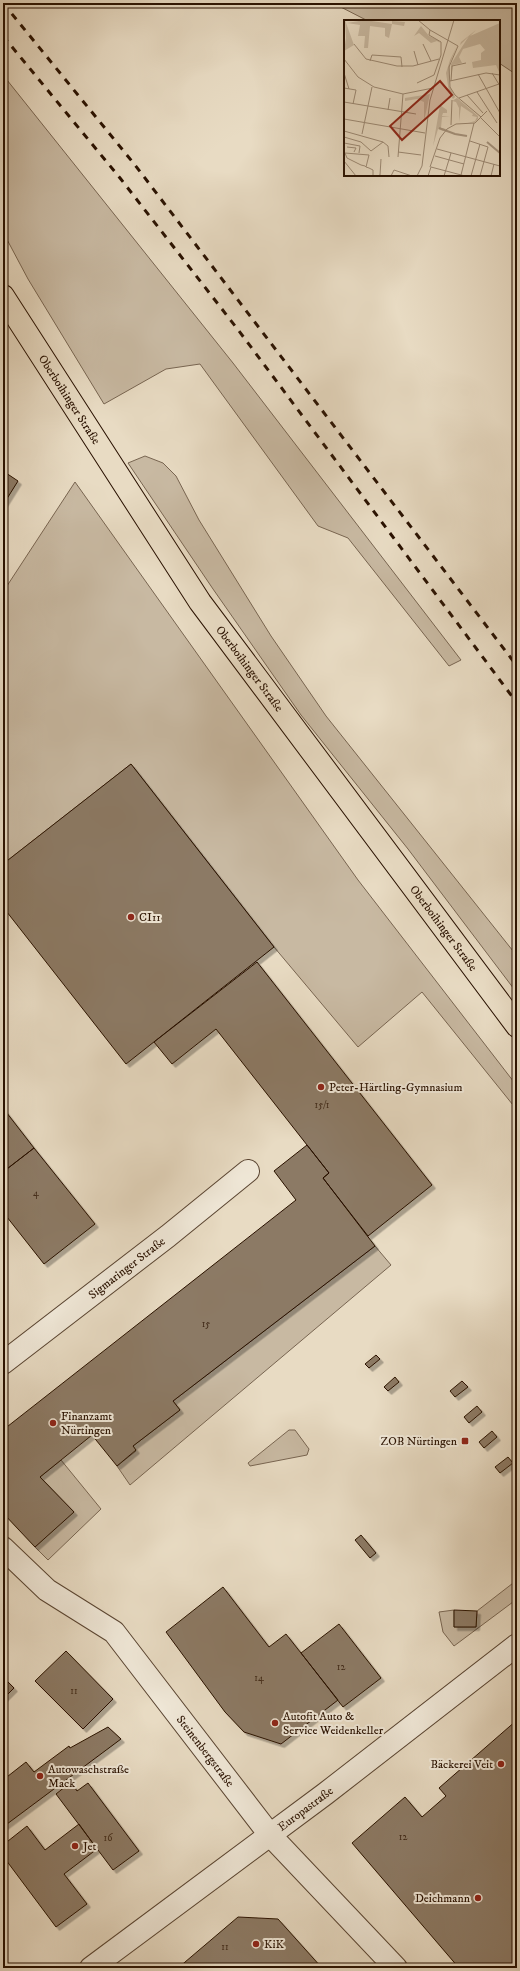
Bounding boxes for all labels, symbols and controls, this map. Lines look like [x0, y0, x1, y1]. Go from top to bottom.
inset map [344, 20, 500, 176]
street label: Oberboihinger Straße [35, 352, 104, 447]
street label: Oberboihinger Straße [212, 623, 286, 715]
street label: Oberboihinger Straße [406, 882, 480, 974]
place label: CI11 [139, 910, 161, 925]
marker: CI11 [126, 912, 136, 922]
place label: Peter-Härtling-Gymnasium [329, 1080, 462, 1095]
marker: Peter-Härtling-Gymnasium [316, 1082, 326, 1092]
house number: 15/1 [315, 1099, 330, 1111]
house number: 4 [33, 1187, 39, 1199]
street label: Sigmaringer Straße [85, 1234, 168, 1303]
house number: 15 [202, 1318, 210, 1330]
place label: Finanzamt Nürtingen [61, 1409, 112, 1438]
marker: Finanzamt Nürtingen [48, 1418, 58, 1428]
place label: ZOB Nürtingen [381, 1434, 458, 1449]
marker: ZOB Nürtingen [460, 1436, 470, 1446]
house number: 12 [337, 1661, 345, 1673]
house number: 14 [254, 1672, 264, 1684]
house number: 11 [70, 1685, 78, 1697]
place label: Autofit Auto & Service Weidenkeller [283, 1709, 384, 1738]
street label: Steinenbergstraße [173, 1713, 237, 1790]
marker: Autofit Auto & Service Weidenkeller [270, 1718, 280, 1728]
place label: Bäckerei Veit [430, 1757, 493, 1772]
marker: Bäckerei Veit [496, 1759, 506, 1769]
place label: Autowaschstraße Mack [48, 1762, 129, 1791]
marker: Autowaschstraße Mack [35, 1771, 45, 1781]
street label: Europastraße [275, 1783, 336, 1835]
house number: 12 [399, 1831, 407, 1843]
house number: 16 [104, 1832, 113, 1844]
place label: Jet [82, 1839, 97, 1854]
marker: Jet [70, 1841, 80, 1851]
place label: Deichmann [415, 1891, 471, 1906]
marker: Deichmann [473, 1893, 483, 1903]
place label: KiK [264, 1937, 285, 1952]
marker: KiK [251, 1939, 261, 1949]
house number: 11 [221, 1941, 229, 1953]

